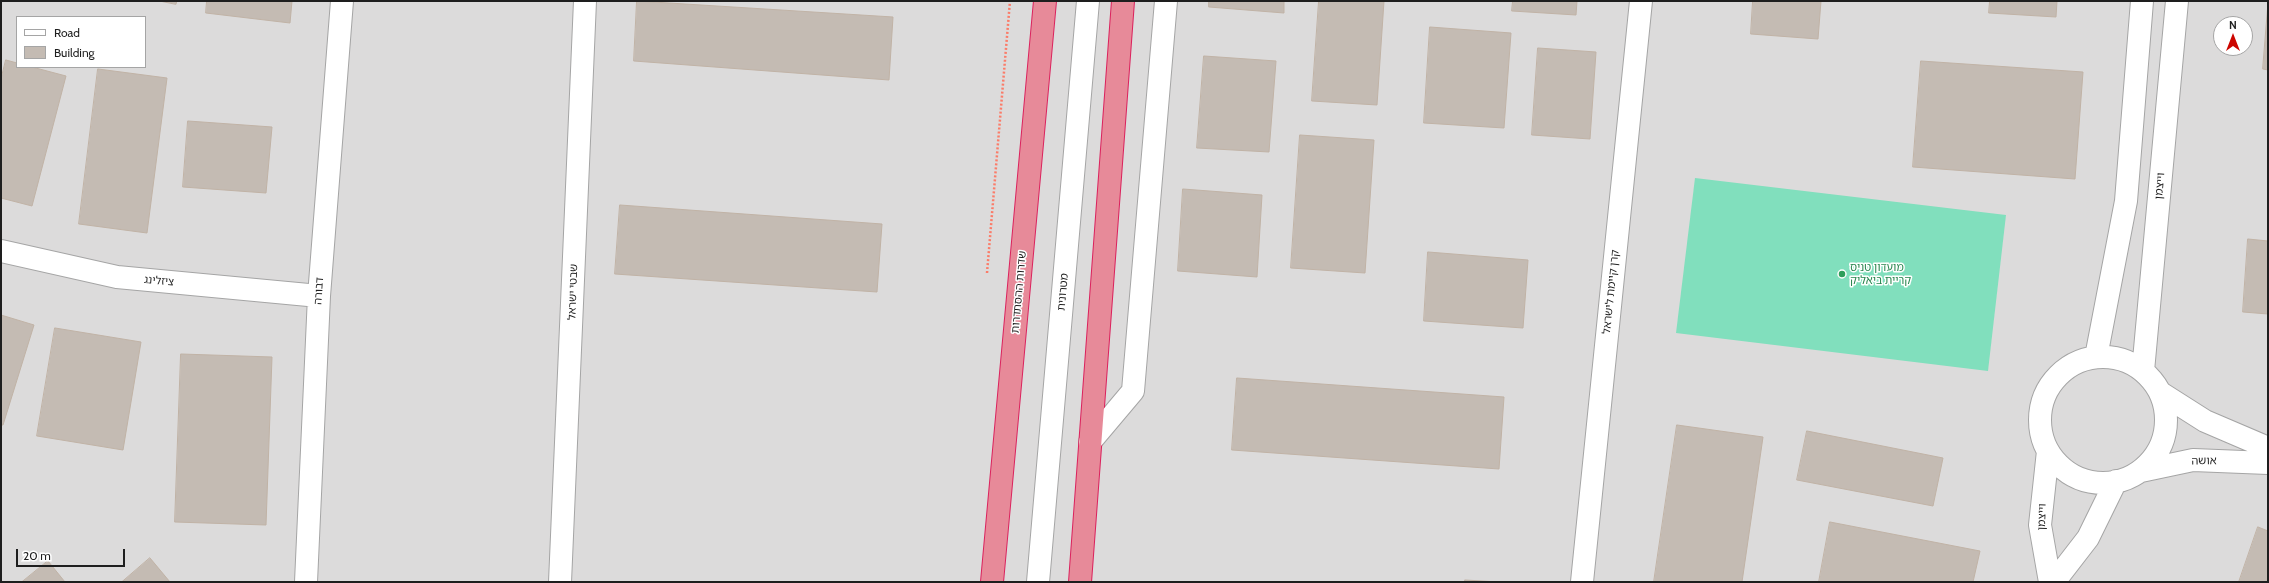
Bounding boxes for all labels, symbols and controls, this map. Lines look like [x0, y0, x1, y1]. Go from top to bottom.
legend [16, 16, 146, 68]
north arrow [2213, 16, 2253, 56]
text: N [2229, 18, 2237, 32]
text: Road [54, 25, 80, 40]
text: Building [54, 45, 95, 60]
street label: וייצמן [2152, 172, 2168, 200]
street label: קרן קיימת לישראל [1600, 249, 1622, 335]
street label: שדרות ההסתדרות [1009, 250, 1029, 334]
place label: מועדון טניס קריית ביאליק [1850, 261, 1911, 287]
street label: שבטי ישראל [565, 264, 581, 320]
marker: מועדון טניס קריית ביאליק [1837, 269, 1847, 279]
street label: ציזלינג [143, 273, 175, 289]
street label: מטרונית [1055, 273, 1071, 311]
street label: דבורה [311, 277, 327, 305]
street label: אושה [2191, 454, 2217, 468]
street label: וייצמן [2035, 503, 2049, 531]
scale bar [18, 541, 127, 567]
text: 20 m [23, 548, 51, 563]

